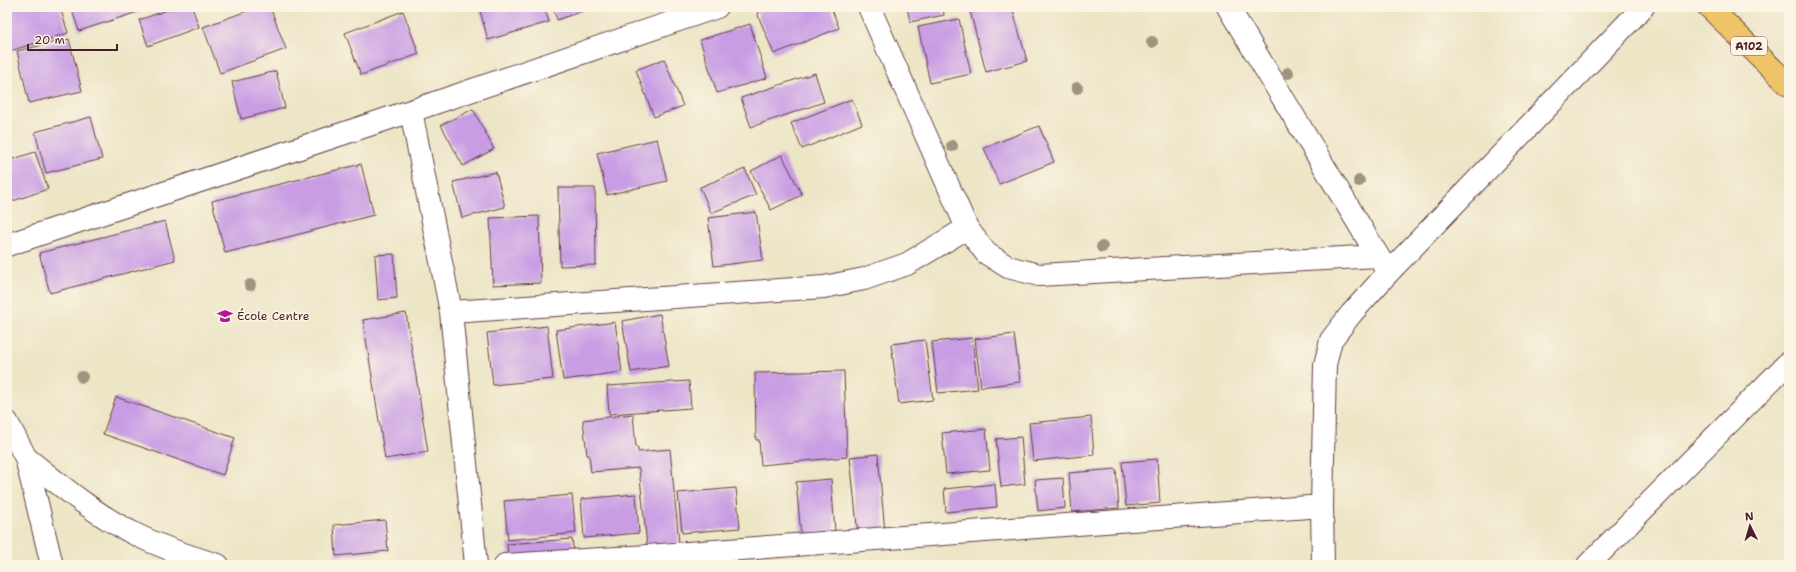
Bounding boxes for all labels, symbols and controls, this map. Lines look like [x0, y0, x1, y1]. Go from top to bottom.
scale bar [28, 26, 117, 52]
text: 20 m [34, 32, 65, 48]
road number: A102 [1731, 37, 1767, 55]
school or university icon: École Centre [216, 307, 234, 325]
place label: École Centre [237, 308, 310, 324]
north arrow [1730, 506, 1770, 546]
text: N [1744, 509, 1754, 524]

